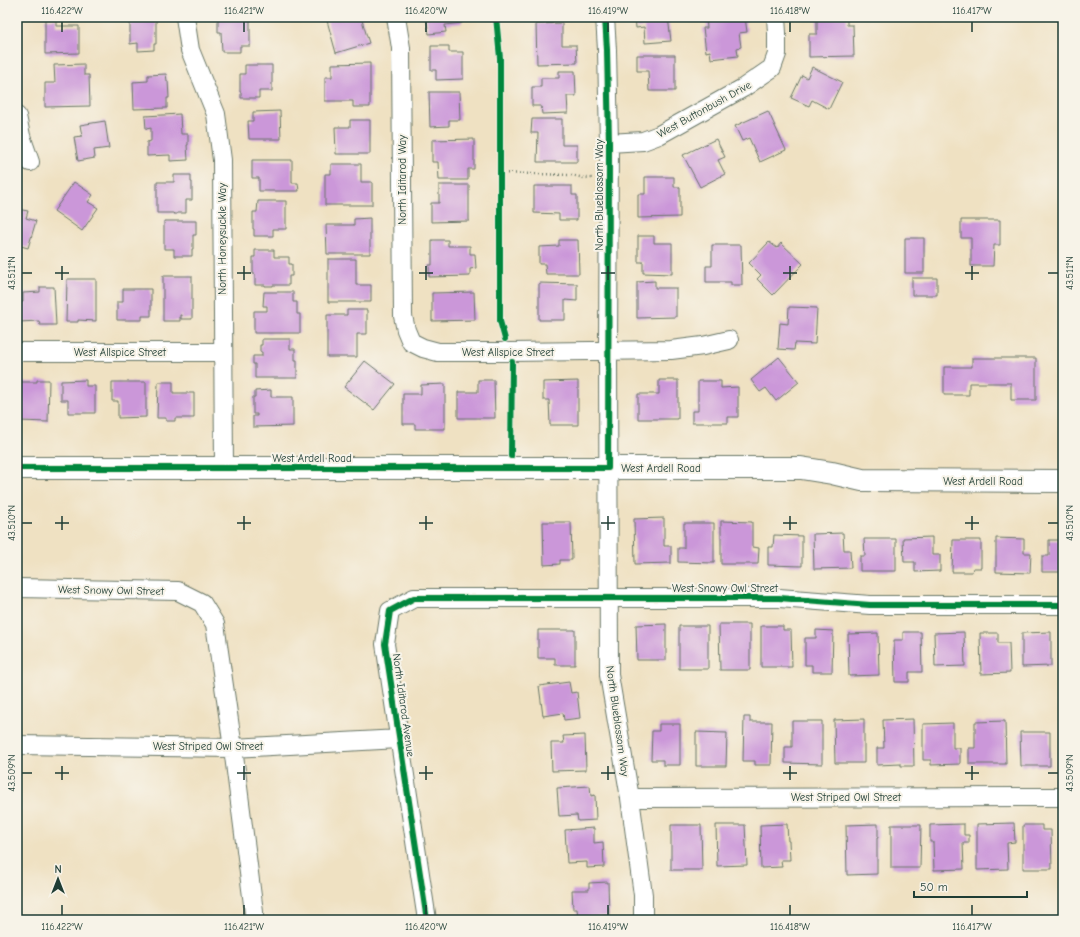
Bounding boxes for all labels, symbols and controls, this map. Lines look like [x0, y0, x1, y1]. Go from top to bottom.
text: 116.422°W [41, 5, 83, 17]
text: 116.421°W [224, 5, 264, 17]
text: 116.420°W [405, 5, 447, 17]
text: 116.419°W [588, 5, 628, 17]
text: 116.418°W [770, 5, 810, 17]
text: 116.417°W [952, 5, 992, 17]
street label: West Buttonbush Drive [655, 78, 754, 141]
street label: North Iditarod Way [396, 135, 409, 225]
street label: North Blueblossom Way [593, 139, 606, 251]
street label: North Honeysuckle Way [216, 183, 229, 295]
text: 43.511°N [6, 256, 18, 290]
text: 43.511°N [1064, 256, 1076, 290]
street label: West Allspice Street [74, 346, 167, 359]
street label: West Allspice Street [462, 346, 555, 359]
street label: West Ardell Road [272, 452, 352, 465]
street label: West Ardell Road [621, 462, 701, 475]
street label: West Ardell Road [943, 475, 1023, 488]
text: 43.510°N [6, 505, 18, 541]
text: 43.510°N [1064, 505, 1076, 541]
street label: West Snowy Owl Street [672, 582, 779, 595]
street label: West Snowy Owl Street [58, 583, 165, 598]
street label: North Iditarod Avenue [390, 653, 417, 758]
street label: North Blueblossom Way [603, 665, 632, 777]
street label: West Striped Owl Street [153, 740, 264, 753]
text: 43.509°N [6, 754, 18, 792]
text: 43.509°N [1064, 754, 1076, 792]
street label: West Striped Owl Street [791, 791, 902, 804]
north arrow [38, 859, 78, 899]
text: N [54, 863, 62, 876]
scale bar [914, 873, 1027, 899]
text: 50 m [920, 880, 948, 894]
text: 116.422°W [41, 921, 83, 933]
text: 116.421°W [224, 921, 264, 933]
text: 116.420°W [405, 921, 447, 933]
text: 116.419°W [588, 921, 628, 933]
text: 116.418°W [770, 921, 810, 933]
text: 116.417°W [952, 921, 992, 933]

